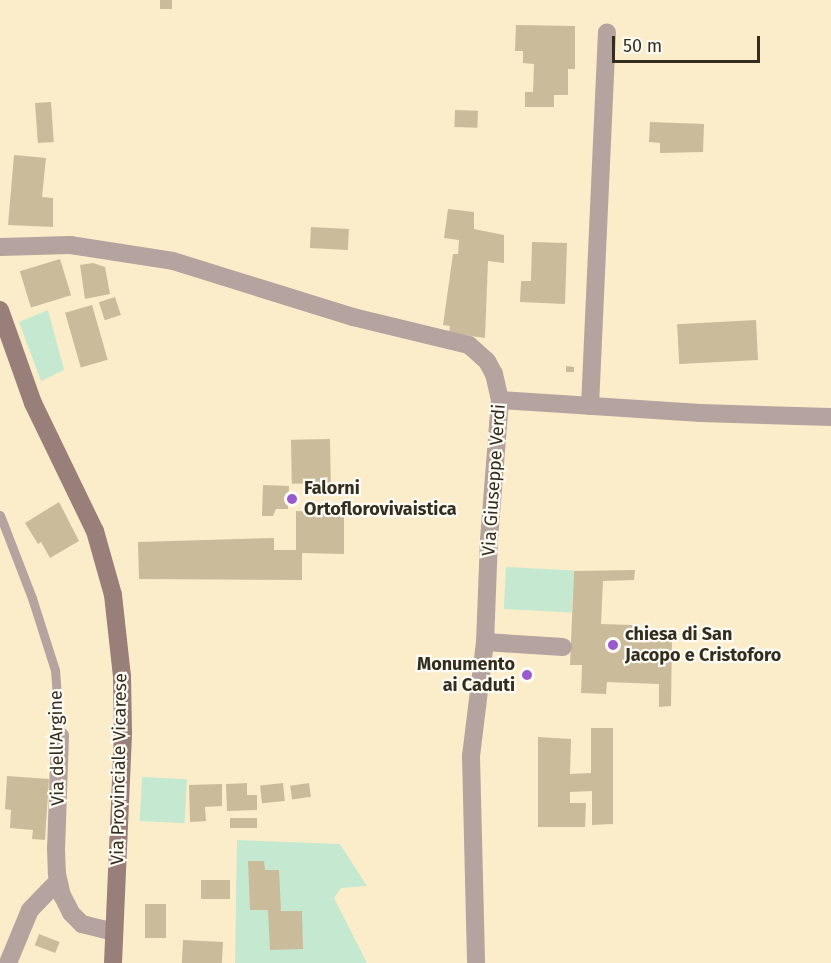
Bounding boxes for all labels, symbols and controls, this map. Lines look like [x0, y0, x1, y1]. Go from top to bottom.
scale bar [615, 24, 764, 62]
text: 50 m [623, 35, 662, 57]
street label: Via Giuseppe Verdi [478, 403, 510, 557]
place label: Falorni Ortoflorovivaistica [304, 478, 457, 520]
marker: Falorni Ortoflorovivaistica [285, 492, 299, 506]
place label: chiesa di San Jacopo e Cristoforo [625, 624, 781, 666]
marker: chiesa di San Jacopo e Cristoforo [606, 638, 620, 652]
place label: Monumento ai Caduti [417, 654, 515, 696]
marker: Monumento ai Caduti [520, 668, 534, 682]
street label: Via Provinciale Vicarese [107, 673, 131, 865]
street label: Via dell'Argine [45, 690, 69, 806]

